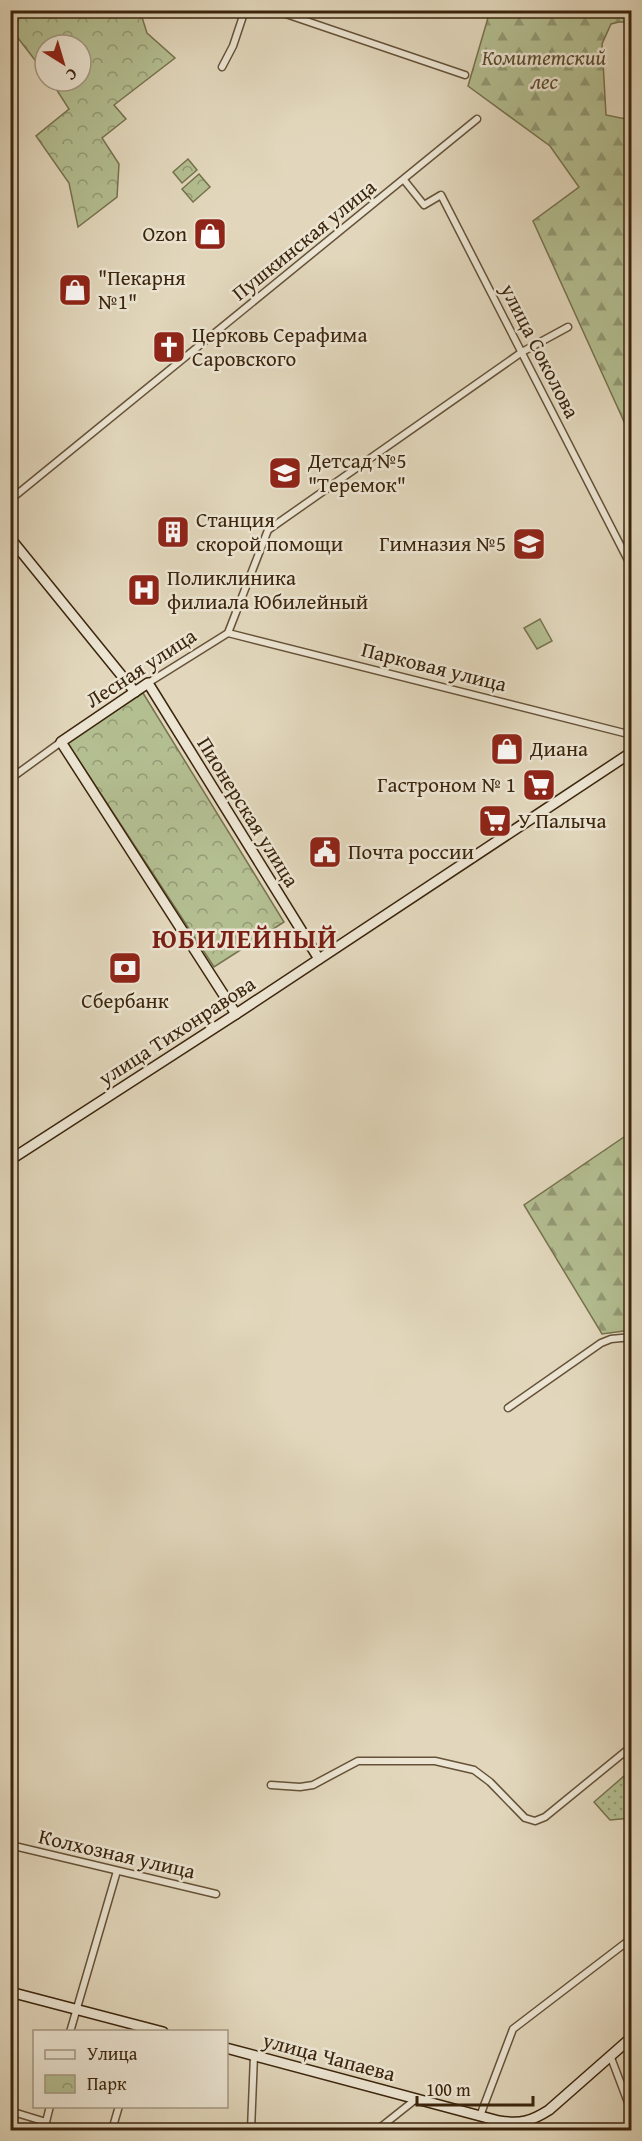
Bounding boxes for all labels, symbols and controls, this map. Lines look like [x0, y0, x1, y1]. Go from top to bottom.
north arrow [33, 33, 93, 93]
park label: Комитетский лес [482, 42, 607, 97]
text: С [61, 63, 83, 87]
street label: Пушкинская улица [225, 172, 383, 308]
shop icon: Ozon [192, 216, 228, 252]
place label: Ozon [143, 218, 187, 249]
place label: "Пекарня №1" [98, 262, 186, 317]
shop icon: "Пекарня №1" [57, 272, 93, 308]
street label: улица Соколова [493, 277, 588, 424]
place label: Церковь Серафима Саровского [192, 319, 367, 374]
church icon: Церковь Серафима Саровского [151, 329, 187, 365]
place label: Детсад №5 "Теремок" [307, 445, 407, 500]
school or university icon: Детсад №5 "Теремок" [267, 455, 303, 491]
place label: Станция скорой помощи [196, 504, 343, 559]
building icon: Станция скорой помощи [155, 514, 191, 550]
school or university icon: Гимназия №5 [511, 526, 547, 562]
place label: Гимназия №5 [379, 528, 506, 559]
place label: Поликлиника филиала Юбилейный [167, 562, 368, 617]
hospital icon: Поликлиника филиала Юбилейный [126, 572, 162, 608]
street label: Лесная улица [79, 620, 202, 715]
street label: Парковая улица [358, 633, 510, 700]
street label: Пионерская улица [190, 730, 307, 893]
shop icon: Диана [489, 731, 525, 767]
place label: Диана [529, 733, 588, 764]
supermarket icon: Гастроном № 1 [521, 767, 557, 803]
place label: Гастроном № 1 [377, 769, 516, 800]
supermarket icon: У Палыча [477, 803, 513, 839]
place label: У Палыча [518, 805, 606, 836]
public building icon: Почта россии [307, 834, 343, 870]
place label: Почта россии [348, 836, 474, 867]
district label: ЮБИЛЕЙНЫЙ [152, 918, 338, 958]
bank icon: Сбербанк [107, 950, 143, 986]
street label: улица Тихонравова [91, 968, 261, 1094]
place label: Сбербанк [81, 985, 169, 1016]
street label: Колхозная улица [36, 1820, 198, 1887]
street label: улица Чапаева [258, 2024, 399, 2089]
legend [33, 2030, 228, 2108]
text: Улица [87, 2040, 138, 2067]
scale bar [417, 2069, 532, 2107]
text: Парк [87, 2070, 127, 2097]
text: 100 m [426, 2076, 471, 2103]

